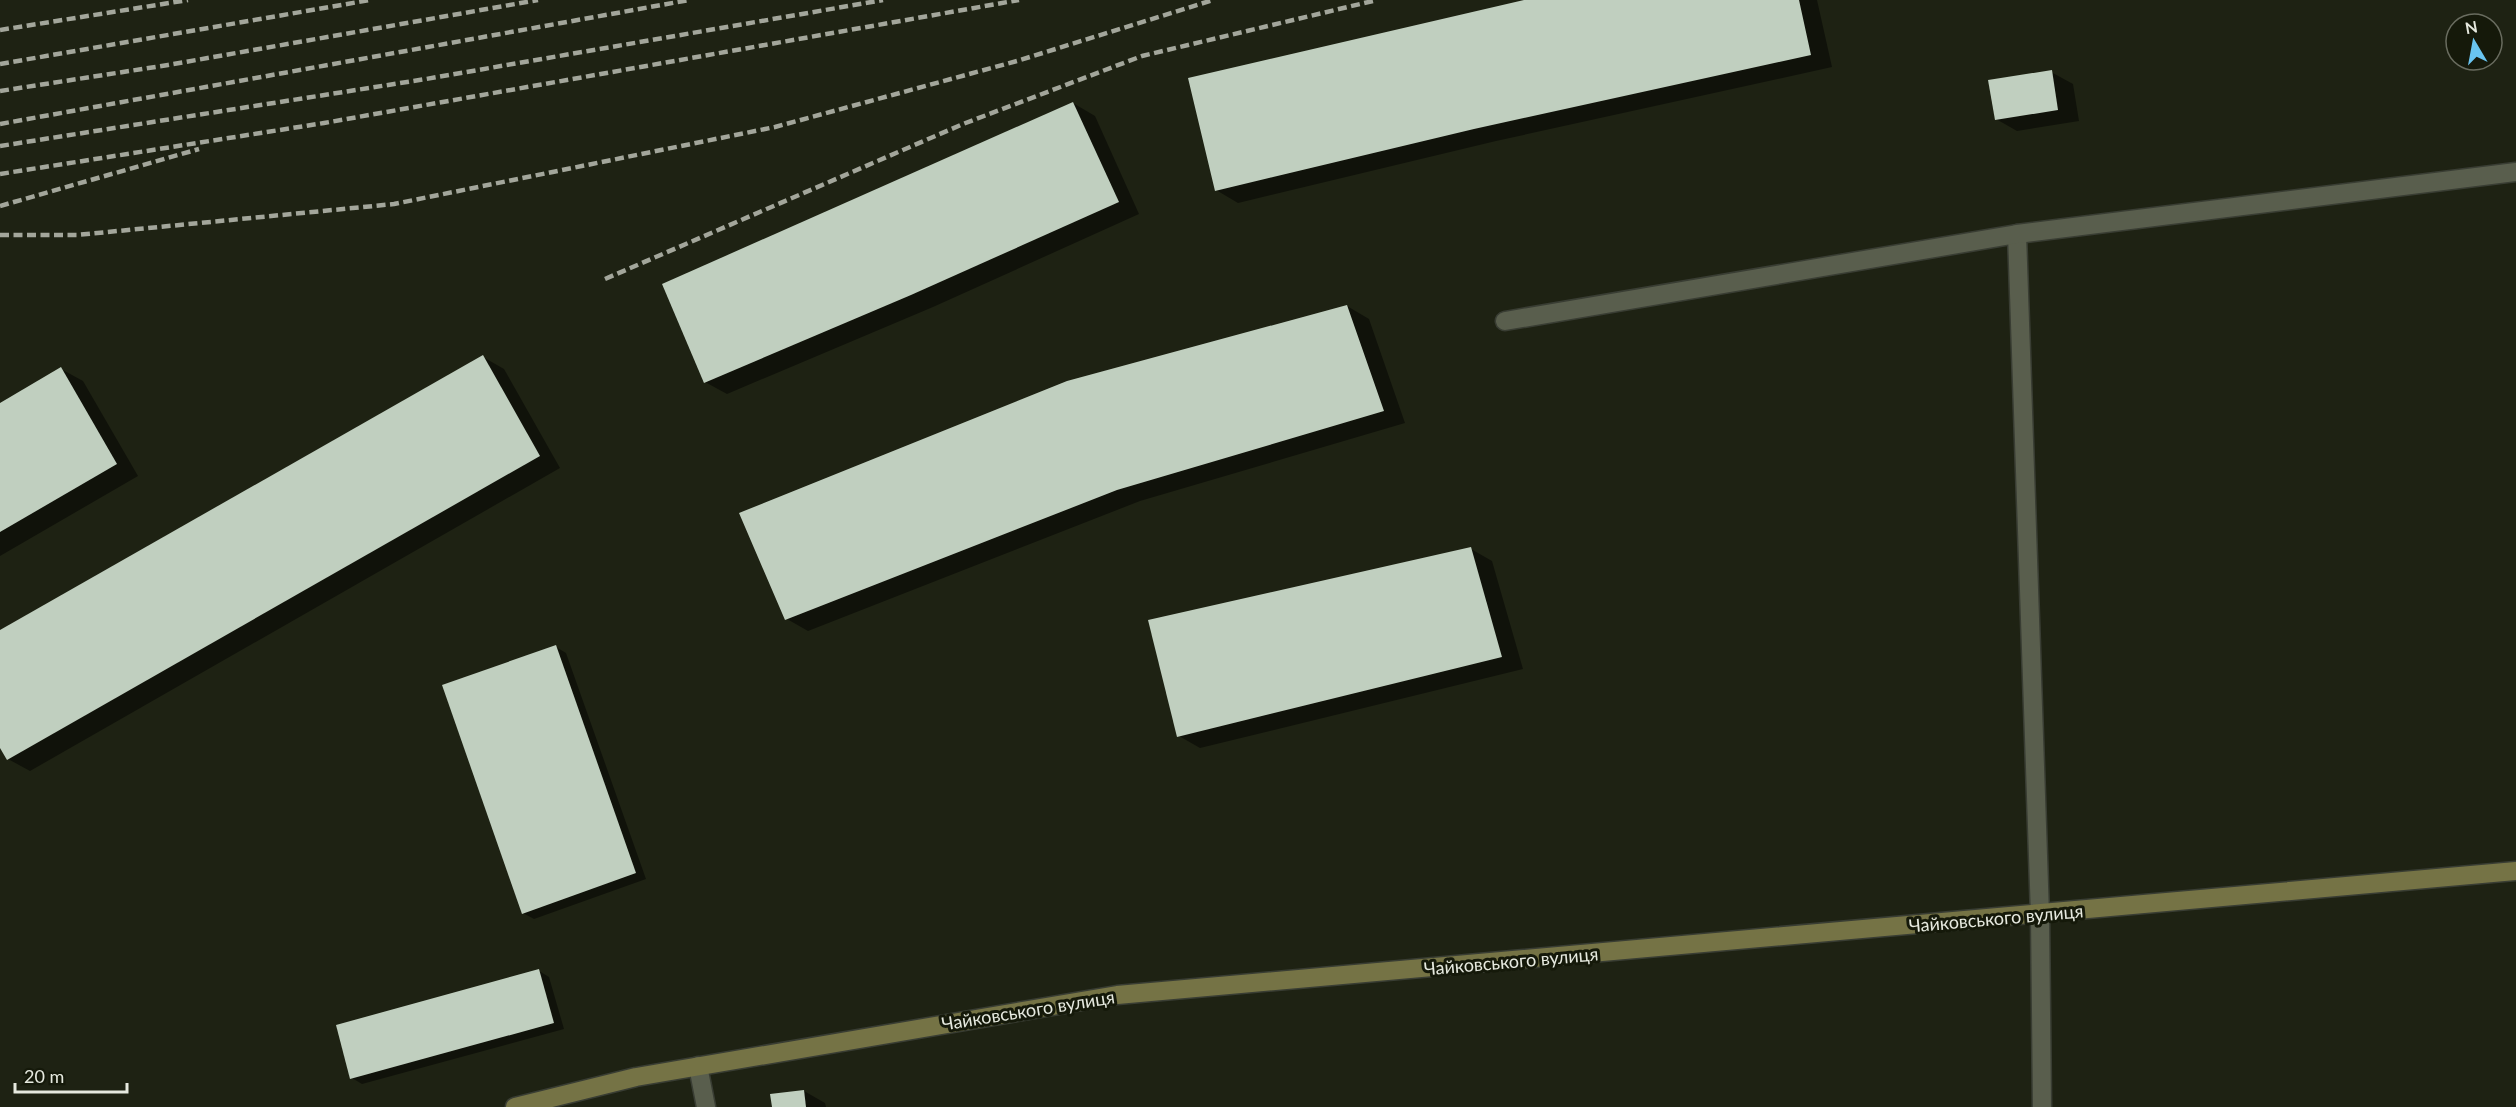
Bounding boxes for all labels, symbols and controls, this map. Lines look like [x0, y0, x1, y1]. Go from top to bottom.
north arrow [2444, 12, 2504, 72]
text: N [2464, 16, 2479, 37]
street label: Чайковського вулиця [1908, 899, 2084, 937]
street label: Чайковського вулиця [1423, 942, 1599, 980]
street label: Чайковського вулиця [940, 985, 1116, 1035]
scale bar [15, 1056, 128, 1094]
text: 20 m [24, 1065, 64, 1087]

